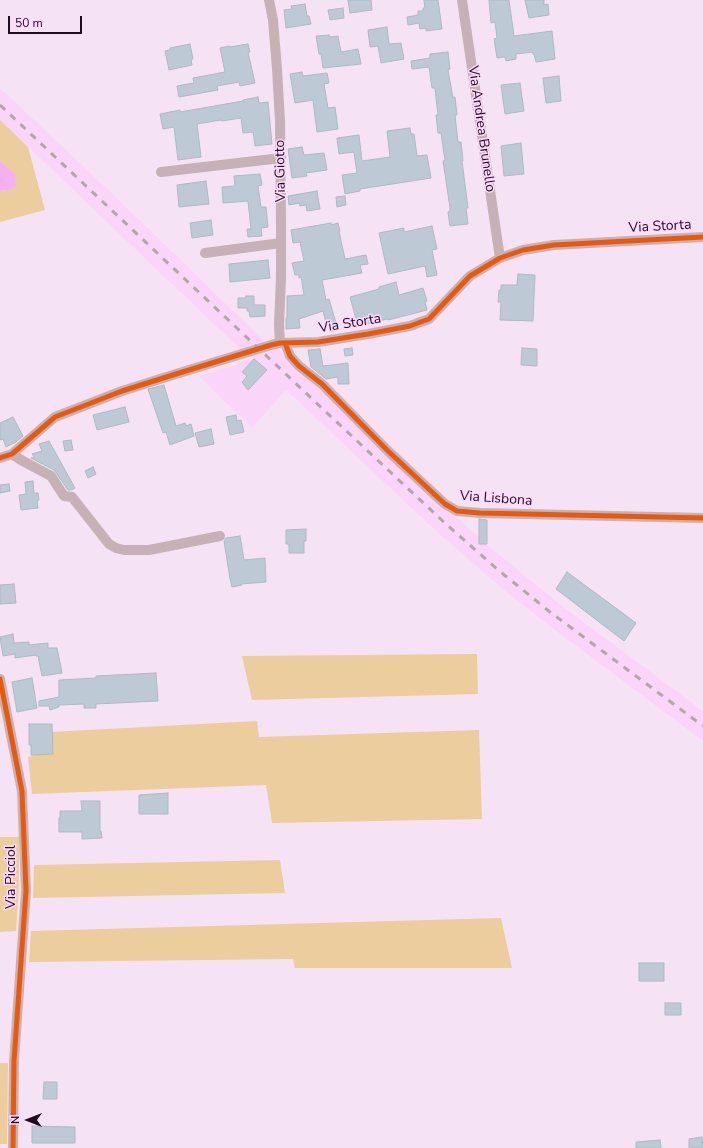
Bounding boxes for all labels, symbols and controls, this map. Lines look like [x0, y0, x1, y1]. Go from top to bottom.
scale bar [10, 8, 84, 34]
text: 50 m [15, 15, 43, 31]
street label: Via Andrea Brunello [464, 65, 498, 193]
street label: Via Giotto [272, 140, 290, 202]
street label: Via Storta [628, 217, 692, 237]
street label: Via Storta [318, 311, 382, 337]
street label: Via Lisbona [459, 488, 533, 510]
street label: Via Picciol [4, 845, 20, 909]
north arrow [8, 1100, 48, 1140]
text: N [8, 1116, 23, 1124]

